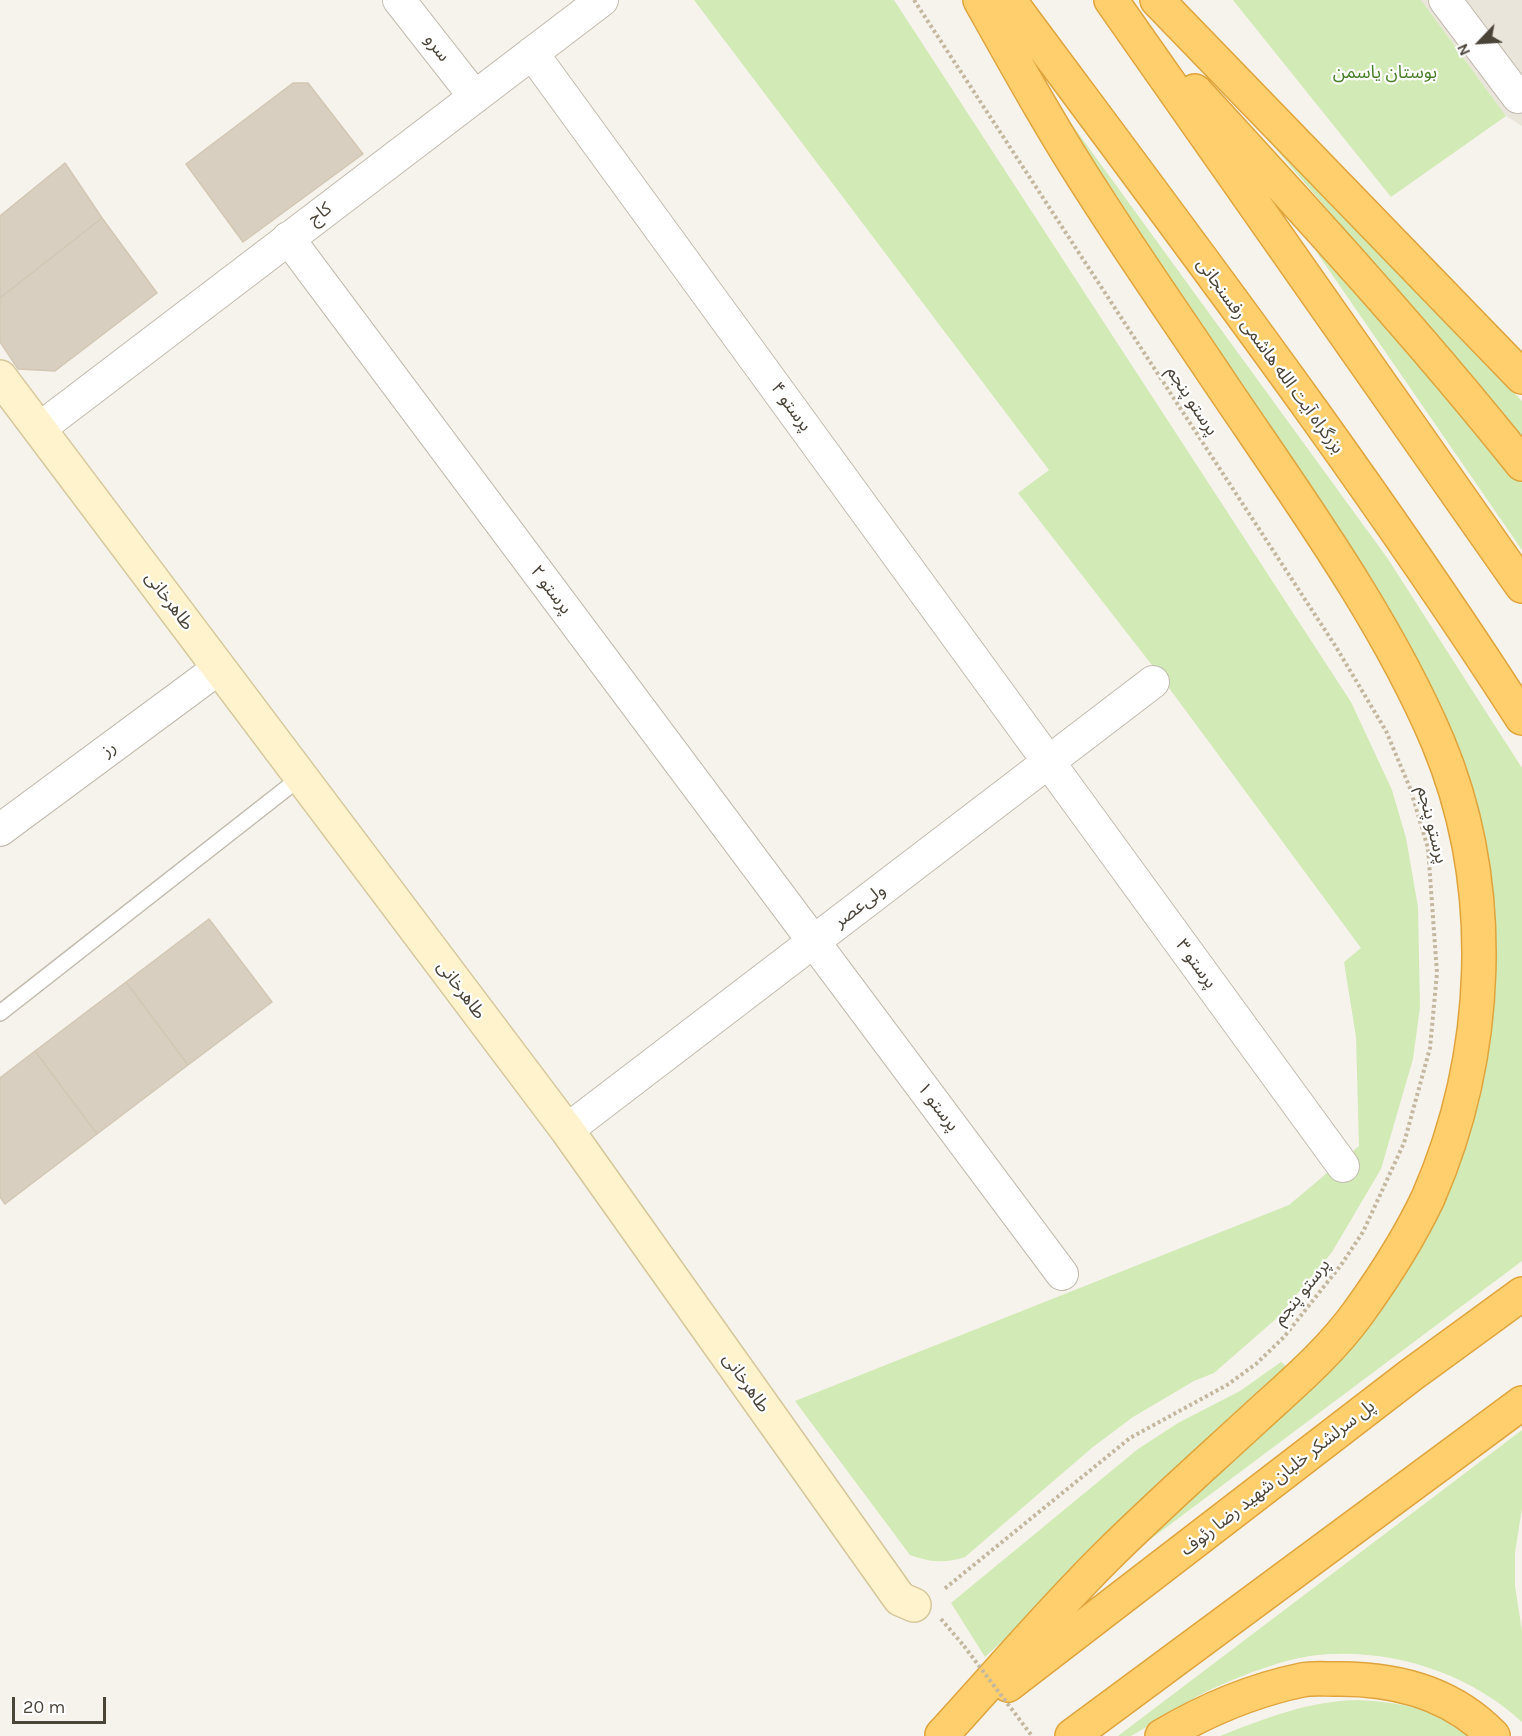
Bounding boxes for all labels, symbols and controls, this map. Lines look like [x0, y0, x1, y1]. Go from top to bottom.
north arrow [1450, 12, 1510, 72]
street label: سرو [419, 30, 455, 66]
text: N [1452, 41, 1474, 59]
park label: بوستان یاسمن [1333, 62, 1437, 84]
street label: کاج [304, 198, 336, 230]
street label: بزرگراه آیت الله هاشمی رفسنجانی [1192, 254, 1348, 458]
street label: پرستو پنجم [1162, 362, 1222, 440]
street label: پرستو ۴ [766, 378, 816, 436]
street label: پرستو ۲ [526, 561, 576, 619]
street label: طاهرخانی [140, 567, 198, 635]
street label: رز [97, 736, 121, 762]
street label: پرستو پنجم [1412, 784, 1452, 866]
street label: ولی‌عصر [830, 880, 890, 932]
street label: پرستو ۳ [1171, 935, 1221, 993]
street label: طاهرخانی [432, 956, 490, 1024]
street label: پرستو ۱ [913, 1078, 963, 1136]
street label: پرستو پنجم [1269, 1255, 1335, 1329]
street label: طاهرخانی [718, 1349, 774, 1417]
street label: پل سرلشکر خلبان شهید رضا رئوف [1176, 1395, 1380, 1561]
scale bar [15, 1685, 110, 1723]
text: 20 m [23, 1696, 65, 1718]

